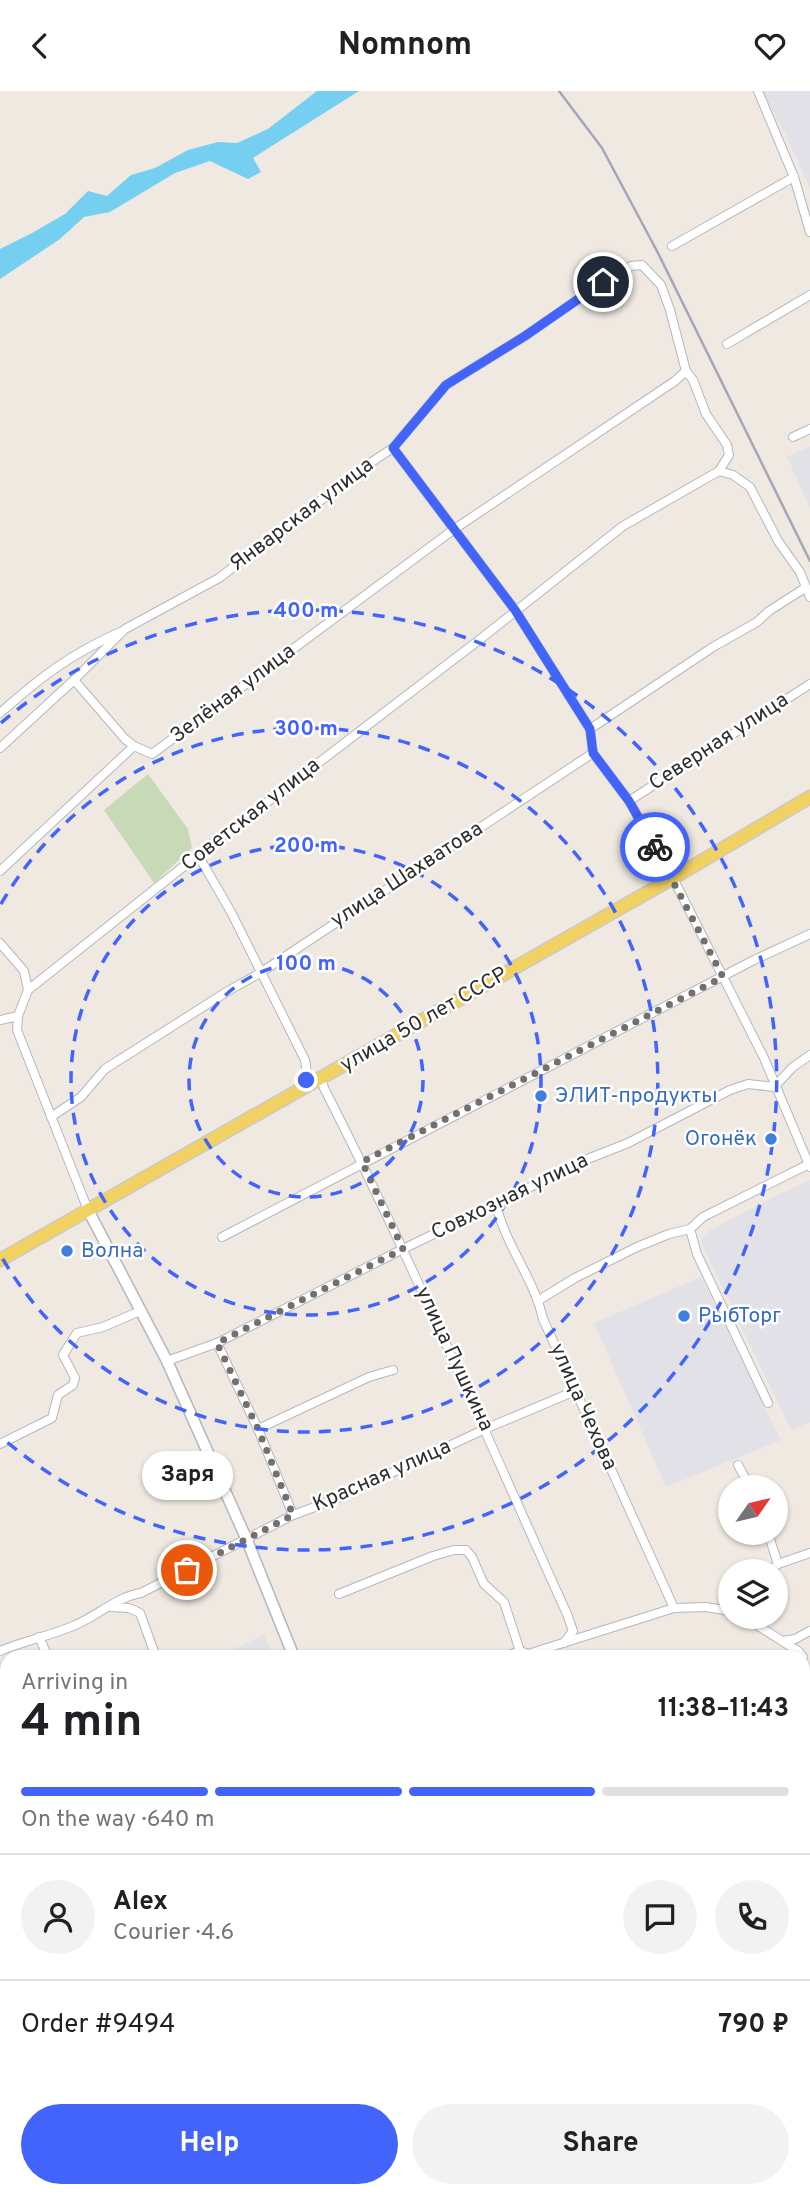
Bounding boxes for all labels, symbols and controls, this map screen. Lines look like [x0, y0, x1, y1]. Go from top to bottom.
text: Nomnom [338, 26, 472, 66]
icon: back [21, 27, 59, 65]
icon: heart [751, 27, 789, 65]
pin [573, 252, 633, 312]
icon: home [584, 263, 622, 301]
street label: Январская улица [225, 452, 379, 578]
text: 400 m [274, 598, 338, 625]
street label: Зелёная улица [165, 638, 301, 750]
street label: Северная улица [644, 687, 794, 797]
text: 300 m [274, 716, 338, 743]
street label: Советская улица [176, 752, 326, 878]
courier [620, 812, 690, 882]
street label: улица Шахватова [326, 816, 488, 934]
icon: bike [636, 828, 674, 866]
text: 200 m [274, 833, 338, 860]
text: 100 m [276, 951, 336, 978]
street label: улица 50 лет СССР [336, 961, 512, 1079]
centre of rings [294, 1068, 318, 1092]
place label: ЭЛИТ-продукты [555, 1083, 718, 1110]
marker: ЭЛИТ-продукты [533, 1088, 549, 1104]
place label: Огонёк [685, 1126, 757, 1153]
marker: Огонёк [763, 1131, 779, 1147]
street label: Совхозная улица [427, 1147, 593, 1247]
place label: Волна [81, 1238, 143, 1265]
marker: Волна [59, 1243, 75, 1259]
street label: улица Пушкина [409, 1282, 499, 1436]
place label: РыбТорг [698, 1303, 781, 1330]
marker: РыбТорг [676, 1308, 692, 1324]
street label: улица Чехова [543, 1339, 623, 1475]
street label: Красная улица [309, 1433, 455, 1519]
callout: Заря [142, 1451, 232, 1500]
text: Заря [161, 1461, 214, 1490]
north arrow [718, 1475, 788, 1545]
map controls [718, 1475, 788, 1629]
pin [157, 1540, 217, 1600]
icon: bag [168, 1551, 206, 1589]
button: layers [718, 1559, 788, 1629]
text: Arriving in [21, 1669, 128, 1698]
text: 11:38–11:43 [658, 1693, 789, 1726]
text: 4 min [21, 1694, 143, 1753]
text: On the way · 640 m [21, 1806, 214, 1835]
button: person [21, 1880, 95, 1954]
button: chat [623, 1880, 697, 1954]
button: phone [715, 1880, 789, 1954]
text: Alex [113, 1886, 168, 1919]
text: Courier · 4.6 [113, 1919, 234, 1948]
text: Order #9494 [21, 2009, 175, 2042]
text: 790 ₽ [718, 2009, 789, 2042]
button: Help [21, 2104, 398, 2184]
button: Share [412, 2104, 789, 2184]

